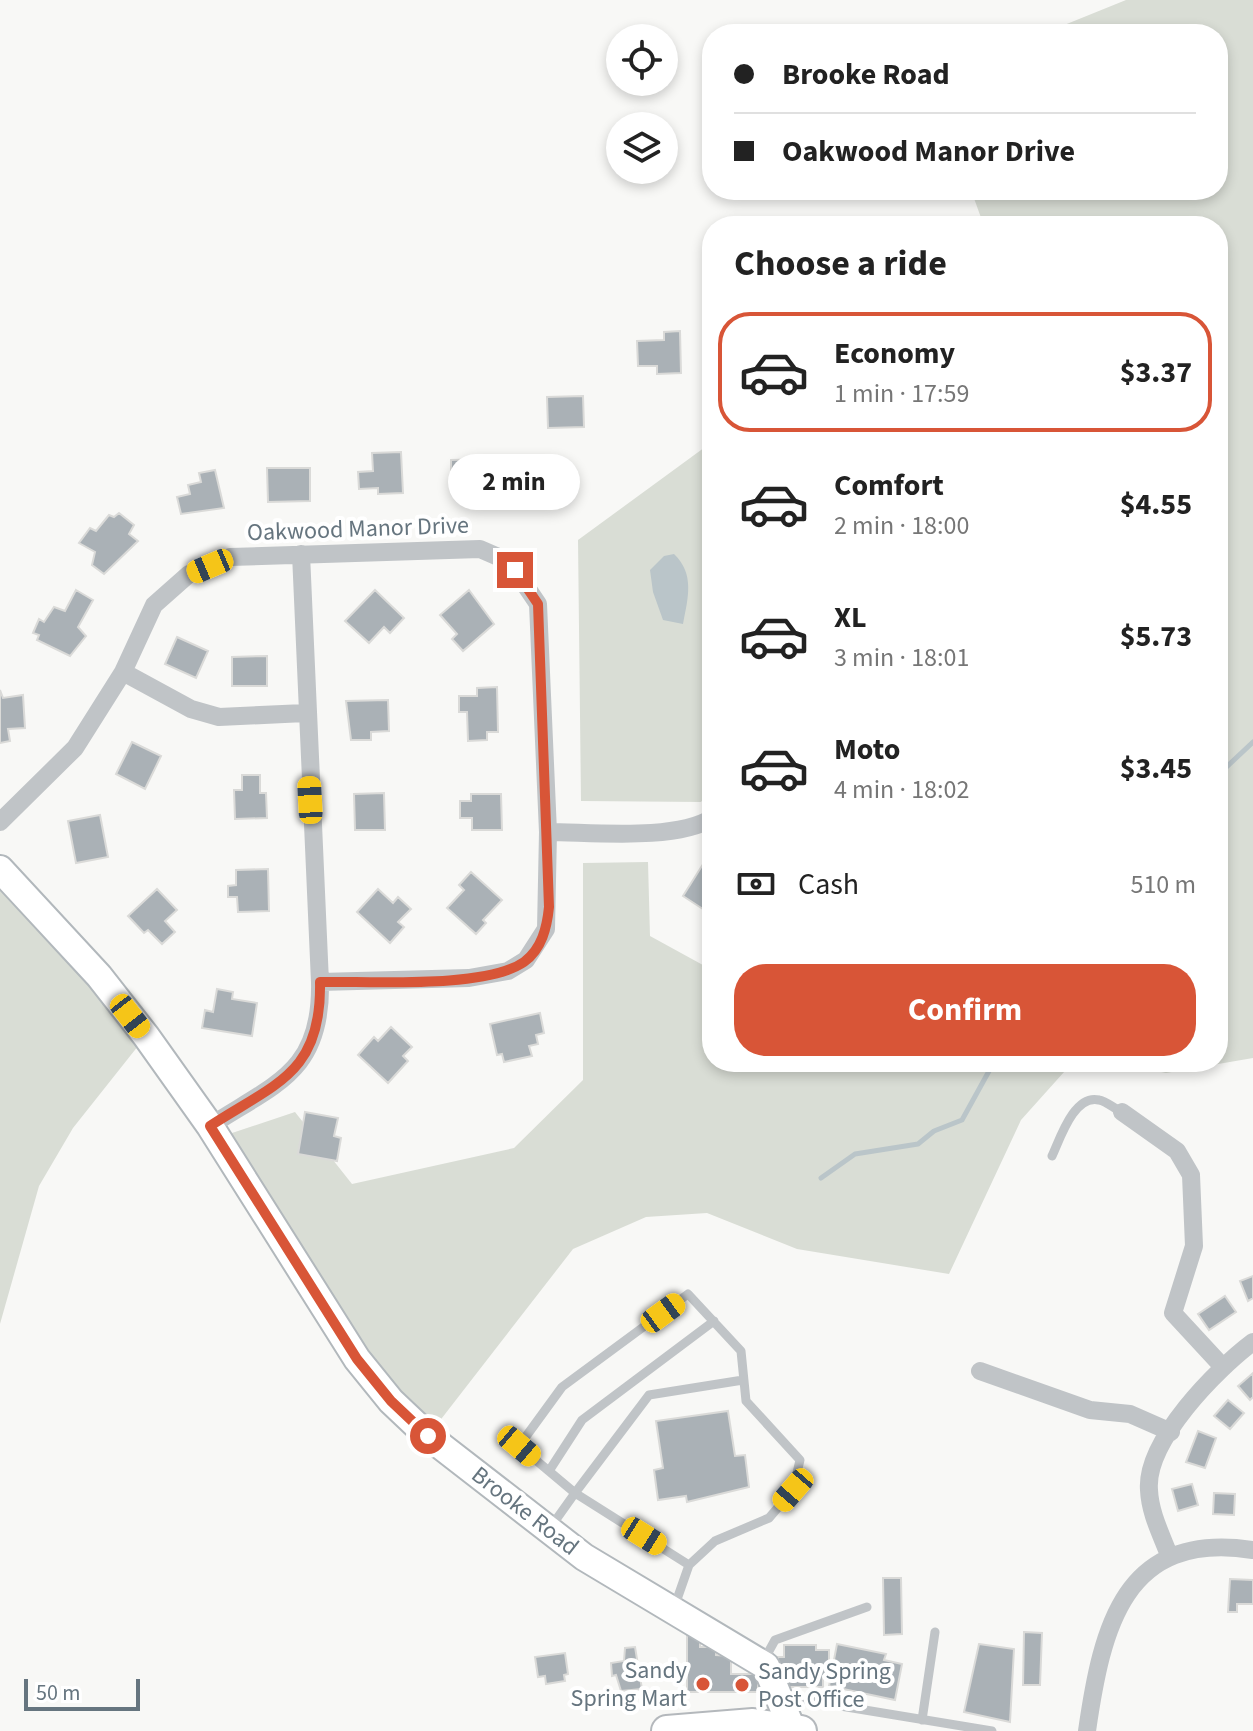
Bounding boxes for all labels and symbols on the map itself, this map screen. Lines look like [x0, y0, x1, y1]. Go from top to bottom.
callout: 2 min [449, 454, 581, 510]
street label: Oakwood Manor Drive [246, 508, 470, 550]
car [183, 546, 237, 586]
route end [497, 552, 533, 588]
car [297, 775, 323, 825]
car [106, 990, 154, 1042]
car [637, 1289, 689, 1337]
route start [410, 1418, 446, 1454]
car [493, 1421, 545, 1471]
street label: Brooke Road [464, 1458, 586, 1564]
car [768, 1464, 818, 1516]
car [617, 1513, 671, 1559]
place label: Sandy Spring Mart [571, 1653, 687, 1716]
place label: Sandy Spring Post Office [758, 1654, 891, 1717]
scale bar [24, 1675, 140, 1711]
marker: Sandy Spring Mart [694, 1675, 712, 1693]
marker: Sandy Spring Post Office [733, 1676, 751, 1694]

